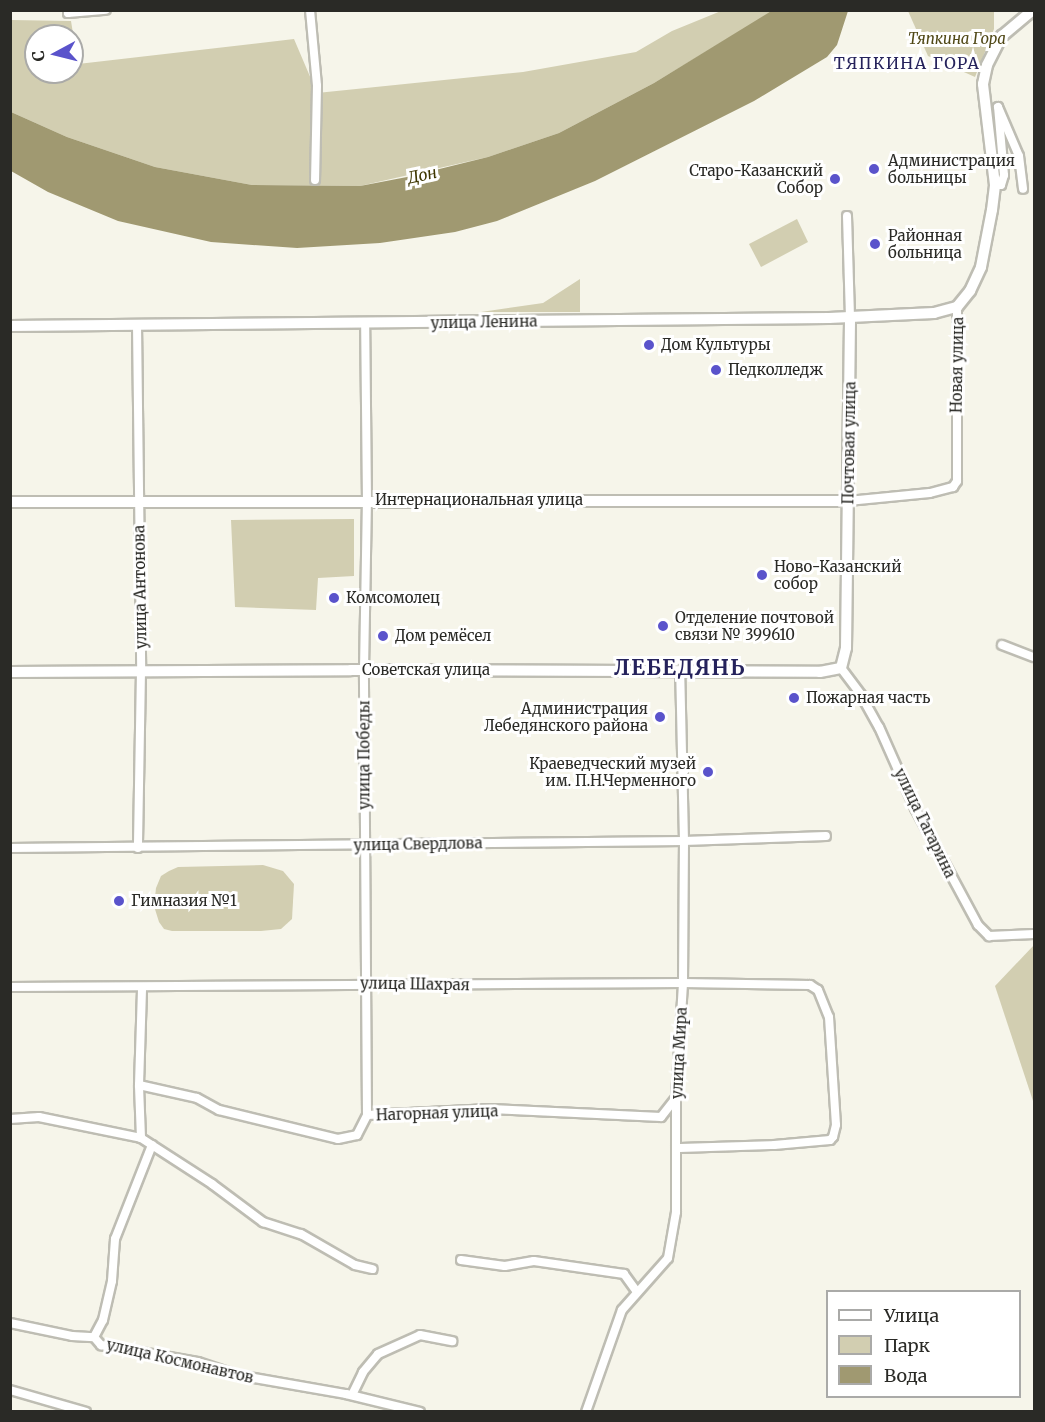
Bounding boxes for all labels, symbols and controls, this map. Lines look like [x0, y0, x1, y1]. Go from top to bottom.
north arrow [24, 24, 84, 84]
park label: Тяпкина Гора [908, 30, 1006, 48]
text: С [28, 49, 49, 62]
district label: ТЯПКИНА ГОРА [834, 53, 980, 73]
place label: Администрация больницы [888, 151, 1015, 186]
marker: Администрация больницы [865, 160, 883, 178]
place label: Старо-Казанский Собор [689, 161, 823, 196]
water label: Дон [406, 163, 438, 187]
marker: Старо-Казанский Собор [828, 172, 842, 186]
place label: Районная больница [888, 226, 962, 261]
marker: Районная больница [866, 235, 884, 253]
street label: улица Ленина [430, 312, 538, 332]
street label: Новая улица [947, 317, 967, 413]
place label: Дом Культуры [661, 336, 771, 354]
marker: Дом Культуры [642, 338, 656, 352]
place label: Педколледж [728, 361, 823, 379]
marker: Педколледж [709, 363, 723, 377]
street label: Почтовая улица [839, 381, 859, 505]
street label: Интернациональная улица [375, 491, 583, 509]
street label: улица Антонова [130, 525, 150, 649]
place label: Ново-Казанский собор [774, 557, 902, 592]
marker: Ново-Казанский собор [755, 568, 769, 582]
place label: Комсомолец [346, 589, 440, 607]
marker: Комсомолец [327, 591, 341, 605]
place label: Отделение почтовой связи № 399610 [675, 608, 834, 643]
marker: Отделение почтовой связи № 399610 [656, 619, 670, 633]
place label: Дом ремёсел [395, 627, 491, 645]
marker: Дом ремёсел [376, 629, 390, 643]
district label: ЛЕБЕДЯНЬ [614, 655, 746, 681]
street label: Советская улица [362, 661, 490, 679]
place label: Пожарная часть [806, 689, 930, 707]
marker: Пожарная часть [787, 691, 801, 705]
place label: Администрация Лебедянского района [484, 699, 648, 734]
street label: улица Победы [355, 700, 373, 810]
marker: Администрация Лебедянского района [653, 710, 667, 724]
place label: Краеведческий музей им. П.Н.Черменного [529, 754, 696, 789]
marker: Краеведческий музей им. П.Н.Черменного [701, 765, 715, 779]
street label: улица Гагарина [891, 765, 959, 881]
street label: улица Свердлова [353, 834, 483, 854]
place label: Гимназия №1 [131, 892, 237, 910]
marker: Гимназия №1 [112, 894, 126, 908]
street label: улица Шахрая [360, 974, 470, 994]
street label: улица Мира [668, 1007, 690, 1099]
street label: Нагорная улица [375, 1102, 499, 1124]
legend [826, 1290, 1021, 1398]
text: Улица [884, 1304, 939, 1327]
text: Парк [884, 1334, 930, 1357]
street label: улица Космонавтов [105, 1335, 255, 1387]
text: Вода [884, 1364, 928, 1387]

